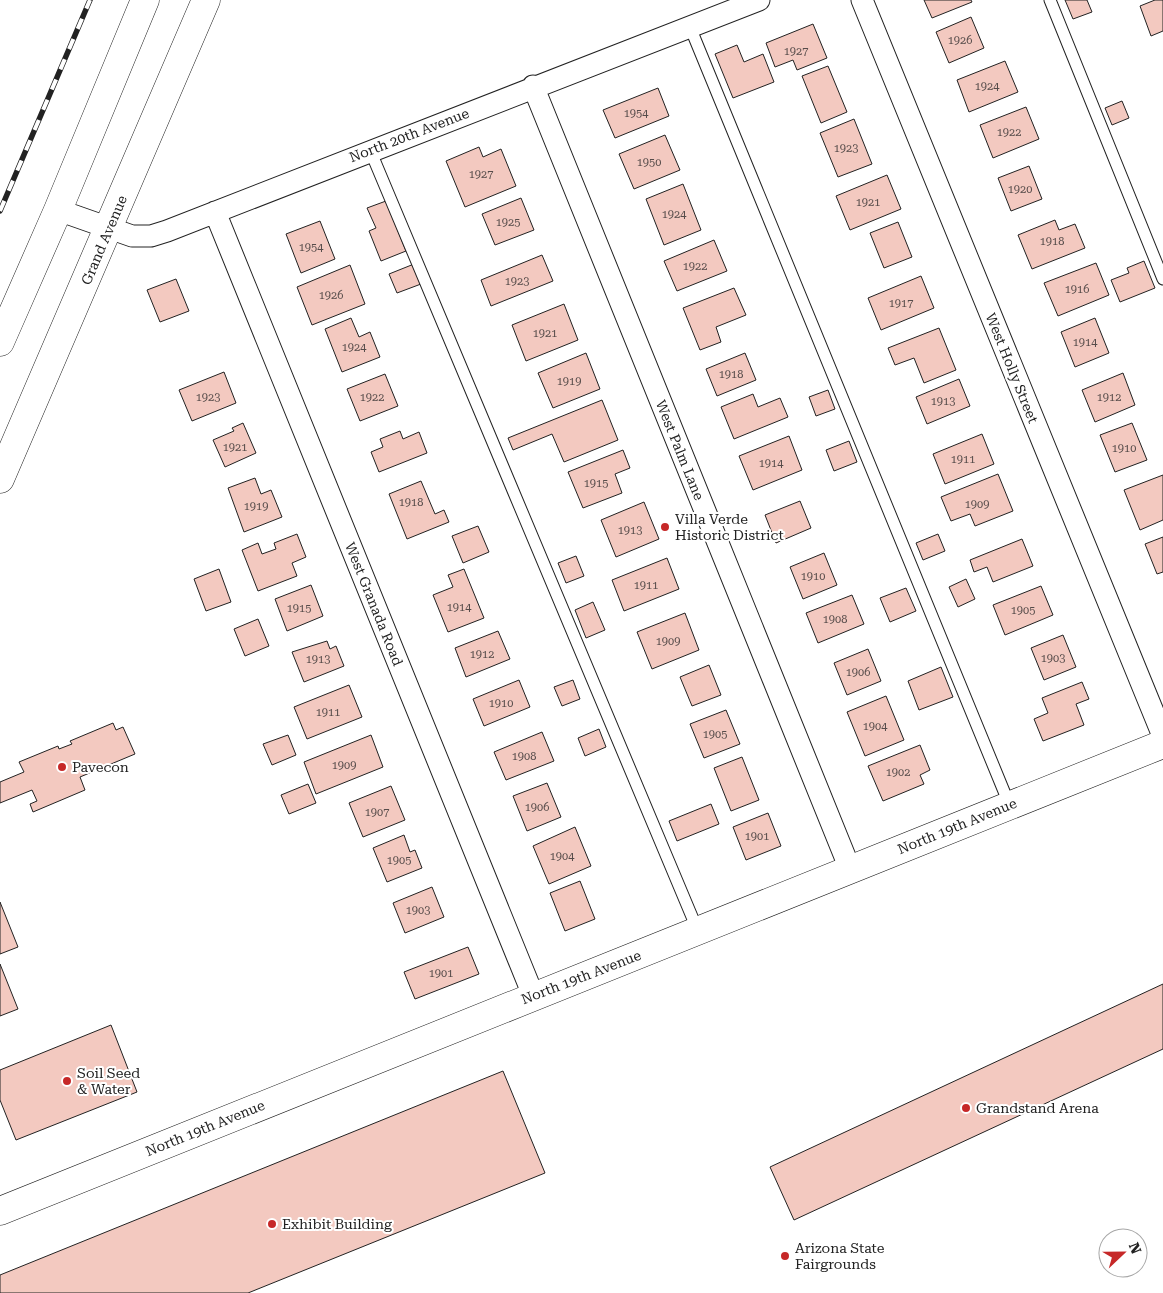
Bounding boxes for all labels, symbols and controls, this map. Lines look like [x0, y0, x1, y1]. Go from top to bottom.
house number: 1926 [948, 34, 972, 47]
house number: 1927 [784, 45, 808, 58]
house number: 1924 [975, 80, 1000, 93]
street label: North 20th Avenue [347, 105, 471, 165]
house number: 1954 [624, 107, 649, 120]
house number: 1922 [997, 126, 1021, 139]
house number: 1923 [834, 142, 858, 155]
house number: 1950 [637, 156, 661, 169]
house number: 1927 [469, 168, 493, 181]
house number: 1920 [1008, 183, 1032, 196]
street label: Grand Avenue [78, 192, 130, 287]
house number: 1921 [856, 196, 880, 209]
house number: 1924 [662, 208, 687, 221]
house number: 1925 [496, 216, 520, 229]
house number: 1918 [1040, 235, 1064, 248]
house number: 1954 [299, 241, 324, 254]
house number: 1922 [683, 260, 707, 273]
house number: 1923 [505, 275, 529, 288]
house number: 1916 [1065, 283, 1089, 296]
house number: 1926 [319, 289, 343, 302]
house number: 1917 [889, 297, 913, 310]
street label: West Holly Street [983, 311, 1041, 425]
house number: 1921 [533, 327, 557, 340]
house number: 1914 [1073, 336, 1098, 349]
house number: 1924 [342, 341, 367, 354]
house number: 1918 [719, 368, 743, 381]
house number: 1919 [557, 375, 581, 388]
house number: 1923 [196, 391, 220, 404]
house number: 1922 [360, 391, 384, 404]
house number: 1912 [1097, 391, 1121, 404]
house number: 1913 [931, 395, 955, 408]
street label: West Palm Lane [653, 398, 708, 503]
house number: 1921 [223, 441, 247, 454]
house number: 1910 [1112, 442, 1136, 455]
house number: 1911 [951, 453, 975, 466]
house number: 1914 [759, 457, 784, 470]
house number: 1915 [584, 477, 608, 490]
house number: 1918 [399, 496, 423, 509]
house number: 1909 [965, 498, 989, 511]
house number: 1919 [244, 500, 268, 513]
place label: Villa Verde Historic District [675, 511, 784, 543]
marker: Villa Verde Historic District [659, 521, 671, 533]
house number: 1913 [618, 524, 642, 537]
street label: West Granada Road [342, 540, 406, 668]
house number: 1910 [801, 570, 825, 583]
house number: 1911 [634, 579, 658, 592]
house number: 1914 [447, 601, 472, 614]
house number: 1915 [287, 602, 311, 615]
house number: 1905 [1011, 604, 1035, 617]
house number: 1908 [823, 613, 847, 626]
house number: 1909 [656, 635, 680, 648]
house number: 1912 [470, 648, 494, 661]
house number: 1903 [1041, 652, 1065, 665]
house number: 1913 [306, 653, 330, 666]
house number: 1906 [846, 666, 870, 679]
house number: 1910 [489, 697, 513, 710]
house number: 1911 [316, 706, 340, 719]
house number: 1904 [863, 720, 888, 733]
house number: 1905 [703, 728, 727, 741]
house number: 1908 [512, 750, 536, 763]
place label: Pavecon [72, 759, 129, 775]
house number: 1909 [332, 759, 356, 772]
marker: Pavecon [56, 761, 68, 773]
house number: 1902 [886, 766, 910, 779]
street label: North 19th Avenue [895, 795, 1019, 857]
house number: 1906 [525, 801, 549, 814]
house number: 1907 [365, 806, 389, 819]
house number: 1901 [745, 830, 769, 843]
house number: 1904 [550, 850, 575, 863]
house number: 1905 [387, 854, 411, 867]
house number: 1903 [406, 904, 430, 917]
street label: North 19th Avenue [519, 947, 643, 1007]
house number: 1901 [429, 967, 453, 980]
place label: Soil Seed & Water [77, 1065, 140, 1097]
marker: Soil Seed & Water [61, 1075, 73, 1087]
street label: North 19th Avenue [143, 1097, 267, 1159]
place label: Grandstand Arena [976, 1100, 1099, 1116]
marker: Grandstand Arena [960, 1102, 972, 1114]
place label: Exhibit Building [282, 1216, 392, 1232]
marker: Exhibit Building [266, 1218, 278, 1230]
north arrow [1098, 1228, 1148, 1278]
place label: Arizona State Fairgrounds [795, 1240, 885, 1272]
text: N [1126, 1240, 1145, 1256]
marker: Arizona State Fairgrounds [779, 1250, 791, 1262]

